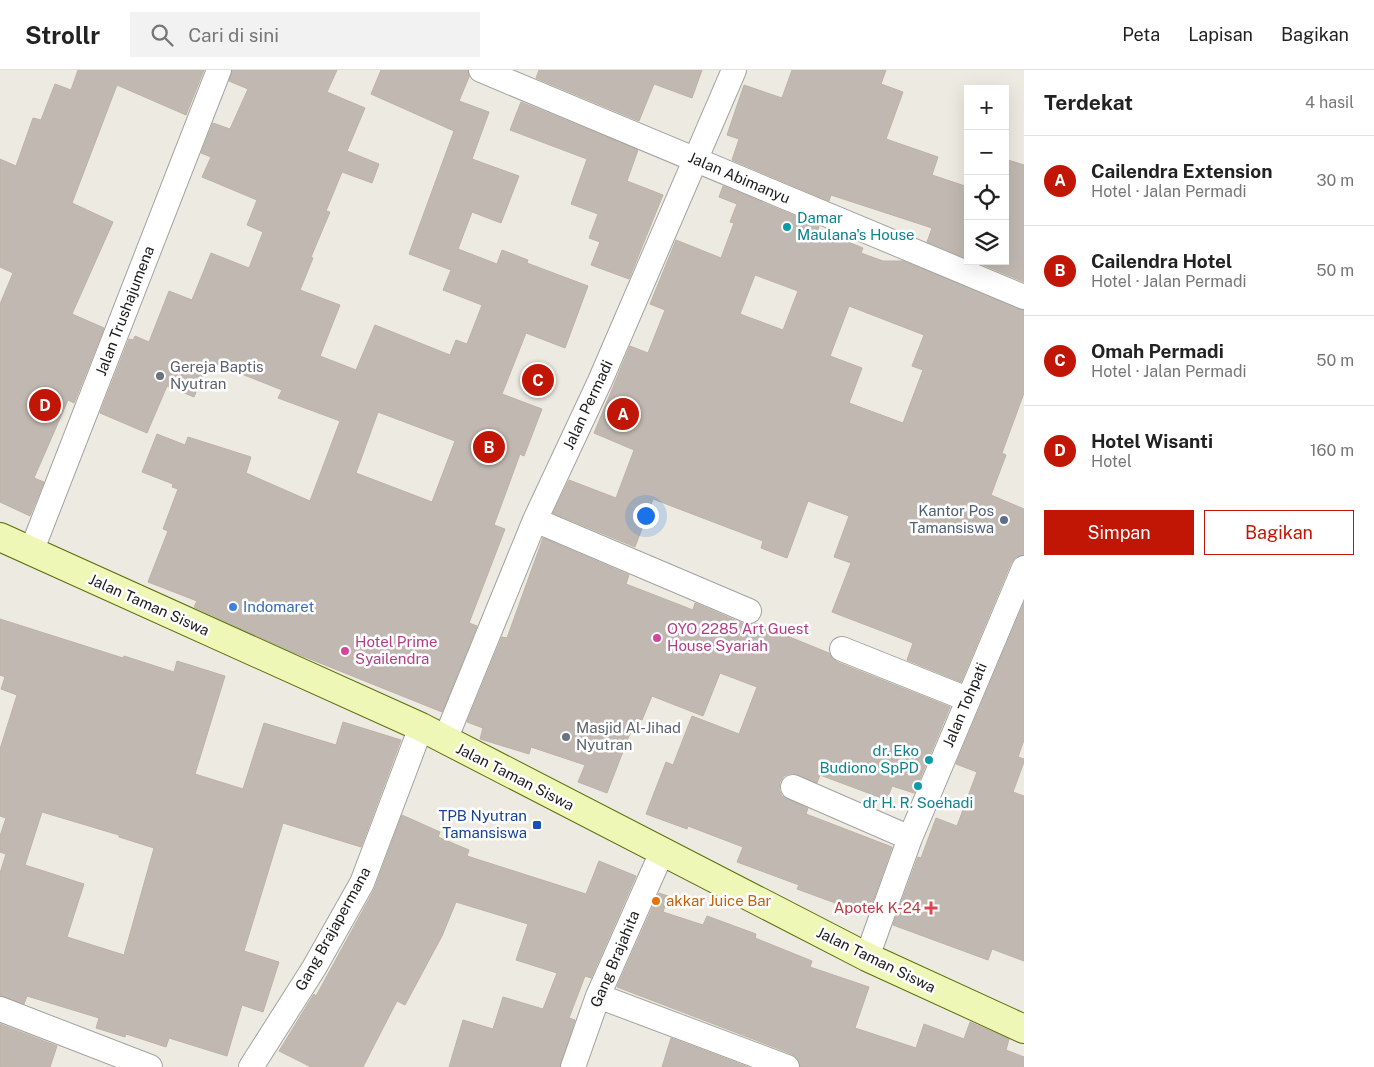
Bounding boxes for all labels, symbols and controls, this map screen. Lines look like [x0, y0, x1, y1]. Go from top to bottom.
search box [130, 12, 480, 57]
text: Strollr [25, 21, 100, 49]
icon: search [148, 21, 176, 49]
text: Cari di sini [188, 24, 279, 46]
text: Peta [1122, 24, 1160, 45]
text: Lapisan [1188, 24, 1253, 45]
text: Bagikan [1281, 24, 1349, 45]
map controls [964, 85, 1009, 265]
button: + [964, 85, 1009, 130]
text: Terdekat [1044, 90, 1133, 115]
text: 4 hasil [1305, 93, 1354, 112]
button: − [964, 130, 1009, 175]
street label: Jalan Abimanyu [686, 148, 793, 207]
text: Cailendra Extension [1091, 160, 1272, 182]
text: A [1054, 171, 1066, 190]
text: 30 m [1317, 171, 1354, 190]
button: locate [964, 175, 1009, 220]
text: Hotel · Jalan Permadi [1091, 182, 1247, 201]
place label: Damar Maulana's House [797, 209, 915, 243]
button: layers [964, 220, 1009, 265]
marker: Damar Maulana's House [781, 221, 793, 233]
street label: Jalan Trushajumena [92, 243, 157, 378]
text: Cailendra Hotel [1091, 250, 1232, 272]
text: B [1055, 261, 1065, 280]
text: 50 m [1316, 261, 1354, 280]
text: Hotel · Jalan Permadi [1091, 272, 1247, 291]
text: Omah Permadi [1091, 340, 1224, 362]
text: C [1054, 351, 1066, 370]
text: 50 m [1316, 351, 1354, 370]
street label: Jalan Permadi [559, 357, 616, 452]
place label: Gereja Baptis Nyutran [170, 358, 264, 392]
pin: C [522, 361, 554, 399]
text: Hotel · Jalan Permadi [1091, 362, 1247, 381]
marker: Gereja Baptis Nyutran [154, 370, 166, 382]
pin: D [29, 386, 61, 424]
pin: A [607, 395, 639, 433]
pin: B [473, 428, 505, 466]
text: Hotel Wisanti [1091, 430, 1213, 452]
text: D [1054, 441, 1066, 460]
text: 160 m [1310, 441, 1354, 460]
text: Hotel [1091, 452, 1132, 471]
place label: Kantor Pos Tamansiswa [909, 502, 994, 536]
your location [633, 503, 659, 529]
button: Simpan [1044, 510, 1194, 555]
button: Bagikan [1204, 510, 1354, 555]
marker: Kantor Pos Tamansiswa [998, 514, 1010, 526]
street label: Jalan Taman Siswa [86, 570, 212, 639]
place label: Indomaret [243, 598, 314, 615]
marker: Indomaret [227, 601, 239, 613]
place label: OYO 2285 Art Guest House Syariah [667, 620, 809, 654]
marker: OYO 2285 Art Guest House Syariah [651, 632, 663, 644]
place label: Hotel Prime Syailendra [355, 633, 438, 667]
marker: Hotel Prime Syailendra [339, 645, 351, 657]
street label: Jalan Tohpati [939, 660, 990, 750]
place label: Masjid Al-Jihad Nyutran [576, 719, 681, 753]
marker: Masjid Al-Jihad Nyutran [560, 731, 572, 743]
street label: Jalan Taman Siswa [453, 739, 577, 814]
place label: dr. Eko Budiono SpPD [819, 742, 919, 776]
marker: dr. Eko Budiono SpPD [923, 754, 935, 766]
marker: dr H. R. Soehadi [912, 780, 924, 792]
place label: dr H. R. Soehadi [863, 794, 973, 811]
place label: TPB Nyutran Tamansiswa [438, 807, 527, 841]
marker: TPB Nyutran Tamansiswa [531, 819, 543, 831]
street label: Gang Brajapermana [292, 864, 374, 993]
place label: akkar Juice Bar [666, 892, 772, 909]
marker: akkar Juice Bar [650, 895, 662, 907]
place label: Apotek K-24 [834, 899, 921, 916]
marker: Apotek K-24 [925, 902, 937, 914]
street label: Gang Brajahita [586, 908, 643, 1010]
street label: Jalan Taman Siswa [814, 923, 938, 996]

